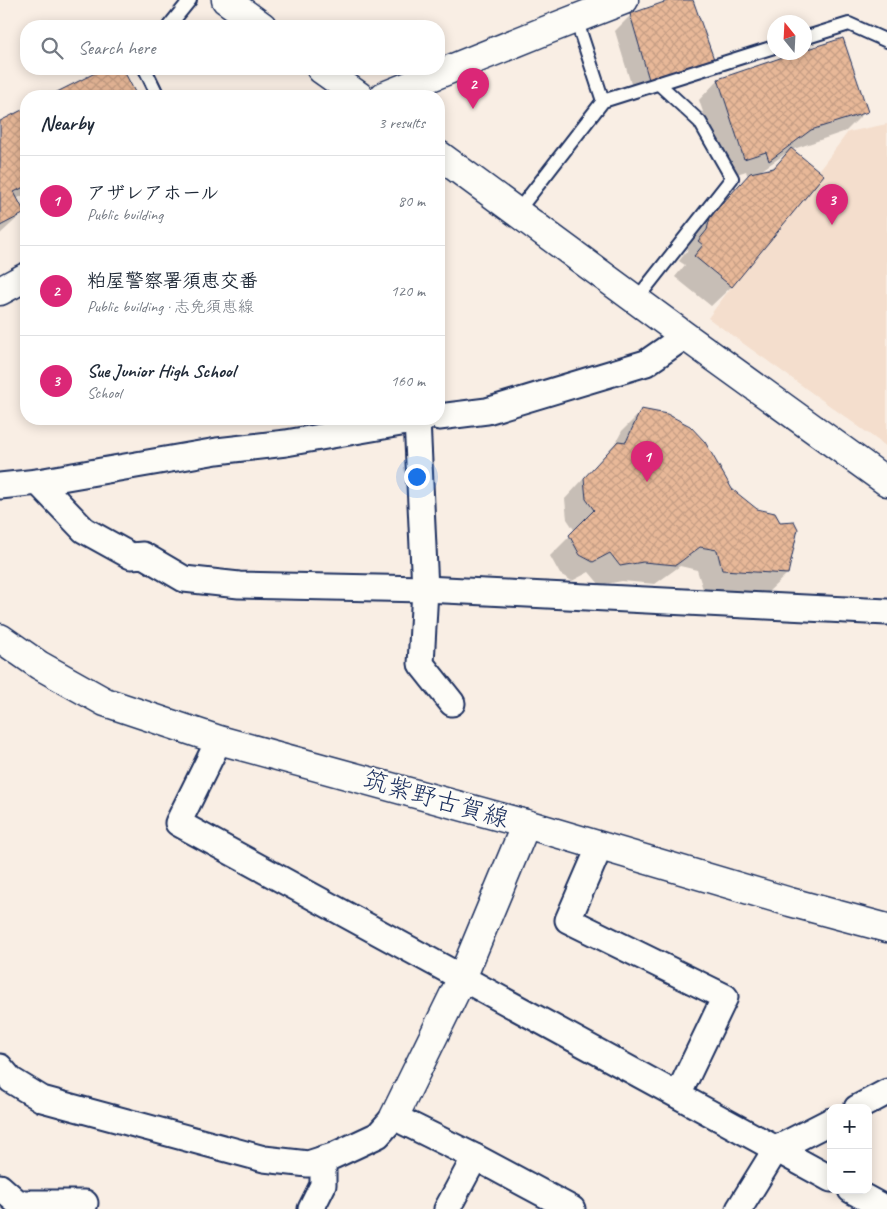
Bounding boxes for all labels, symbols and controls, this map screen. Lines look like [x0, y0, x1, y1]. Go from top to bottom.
north arrow [767, 15, 812, 60]
search box [20, 20, 445, 75]
icon: search [38, 34, 66, 62]
text: Search here [78, 36, 155, 60]
pin: 2 [457, 68, 489, 109]
text: Nearby [40, 110, 93, 136]
text: 3 results [378, 113, 425, 133]
text: アザレアホール [87, 181, 219, 205]
pin: 3 [816, 184, 848, 225]
text: 1 [52, 191, 60, 211]
text: 80 m [398, 191, 425, 211]
text: Public building [87, 205, 163, 225]
text: 粕屋警察署須恵交番 [87, 269, 258, 293]
text: 2 [52, 281, 60, 301]
text: 120 m [391, 281, 425, 301]
text: Public building · 志免須恵線 [87, 297, 254, 317]
text: Sue Junior High School [87, 359, 235, 383]
text: 3 [52, 371, 60, 391]
text: 160 m [391, 371, 425, 391]
text: School [87, 383, 121, 403]
pin: 1 [631, 441, 663, 482]
your location [404, 464, 430, 490]
street label: 筑紫野古賀線 [359, 763, 513, 835]
map controls [827, 1104, 872, 1194]
button: + [827, 1104, 872, 1149]
button: − [827, 1149, 872, 1194]

